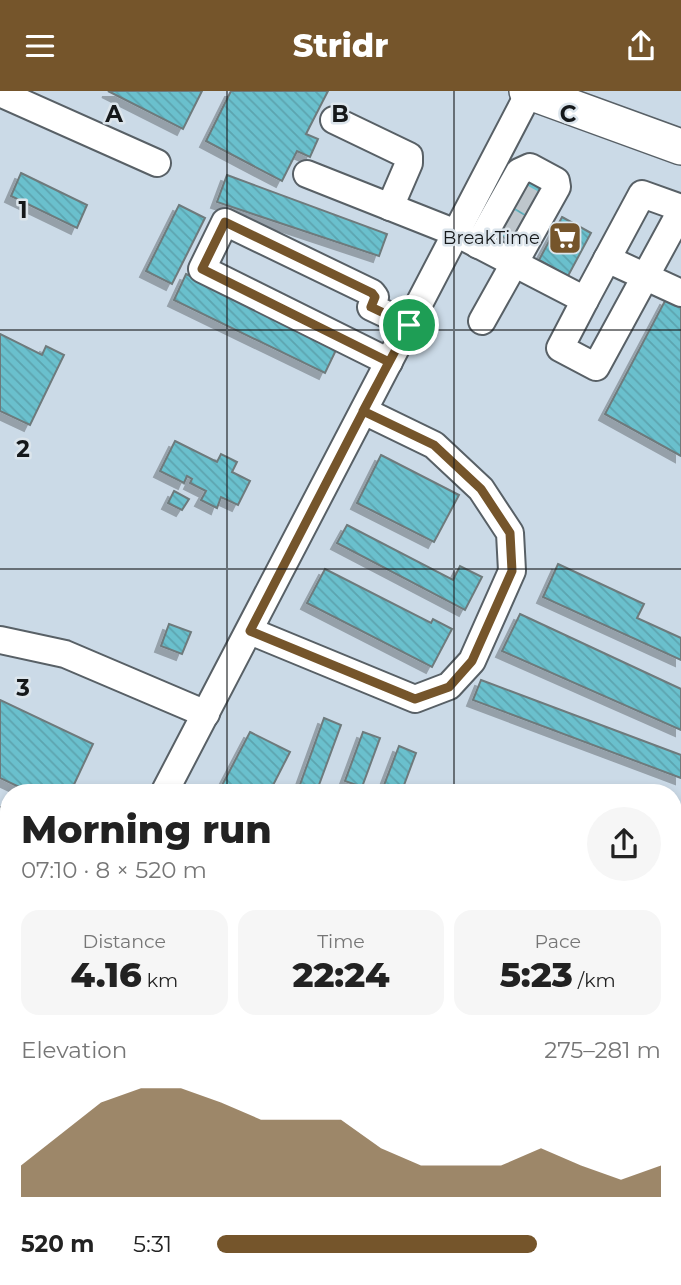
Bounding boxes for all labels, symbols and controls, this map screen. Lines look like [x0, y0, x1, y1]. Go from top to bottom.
text: Stridr [293, 26, 388, 65]
icon: menu [21, 27, 59, 65]
icon: share [622, 27, 660, 65]
text: A [104, 100, 123, 128]
text: B [331, 100, 349, 128]
text: C [560, 100, 577, 128]
text: 1 [18, 196, 28, 224]
supermarket icon: BreakTime [546, 219, 584, 257]
place label: BreakTime [443, 227, 540, 249]
pin [379, 295, 439, 355]
icon: arrive [390, 306, 428, 344]
text: 2 [16, 435, 30, 463]
text: 3 [15, 674, 30, 702]
text: Morning run [21, 806, 272, 853]
button: share [587, 807, 661, 881]
text: 07:10 · 8 × 520 m [21, 856, 207, 884]
text: Distance [83, 930, 166, 953]
text: Time [317, 930, 365, 953]
text: Pace [534, 930, 581, 953]
text: 4.16 [70, 953, 142, 996]
text: 22:24 [292, 953, 390, 996]
text: 5:23 [500, 953, 573, 996]
text: km [142, 969, 178, 992]
text: /km [573, 969, 616, 992]
text: Elevation [21, 1036, 127, 1064]
text: 275–281 m [544, 1036, 661, 1064]
text: 520 m [21, 1230, 94, 1258]
text: 5:31 [133, 1230, 172, 1258]

